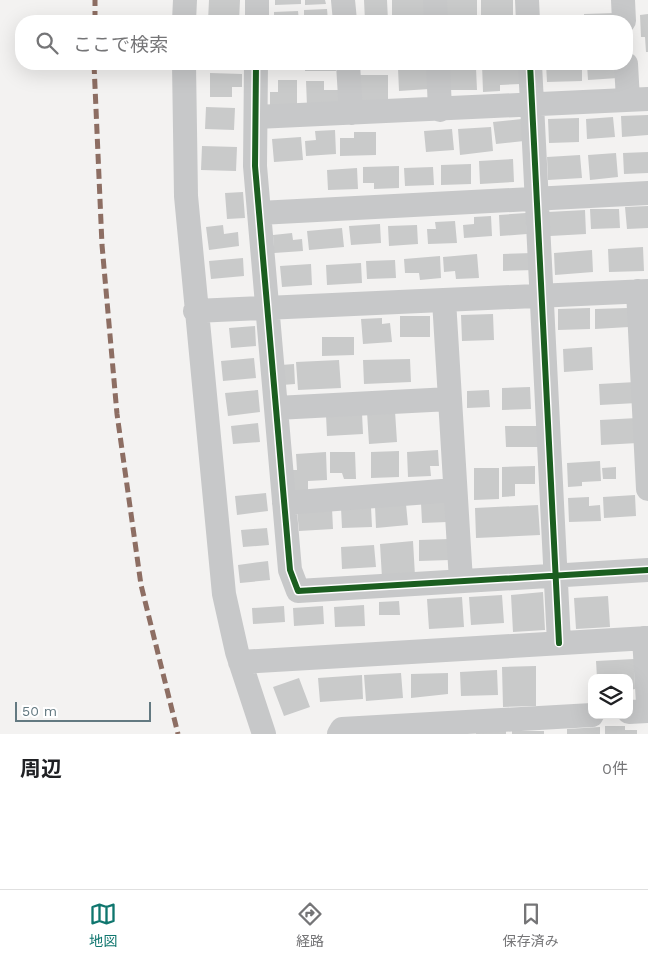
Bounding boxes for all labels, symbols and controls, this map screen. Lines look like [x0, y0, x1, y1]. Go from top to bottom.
search box [15, 15, 633, 70]
icon: search [33, 29, 61, 57]
text: ここで検索 [73, 33, 168, 56]
map controls [588, 674, 633, 719]
button: layers [588, 674, 633, 719]
scale bar [15, 699, 151, 722]
text: 50 m [22, 703, 57, 719]
text: 周辺 [20, 756, 62, 781]
text: 0件 [602, 759, 628, 778]
tab: 地図 [89, 900, 117, 950]
tab: 経路 [296, 900, 324, 950]
tab: 保存済み [503, 900, 559, 950]

